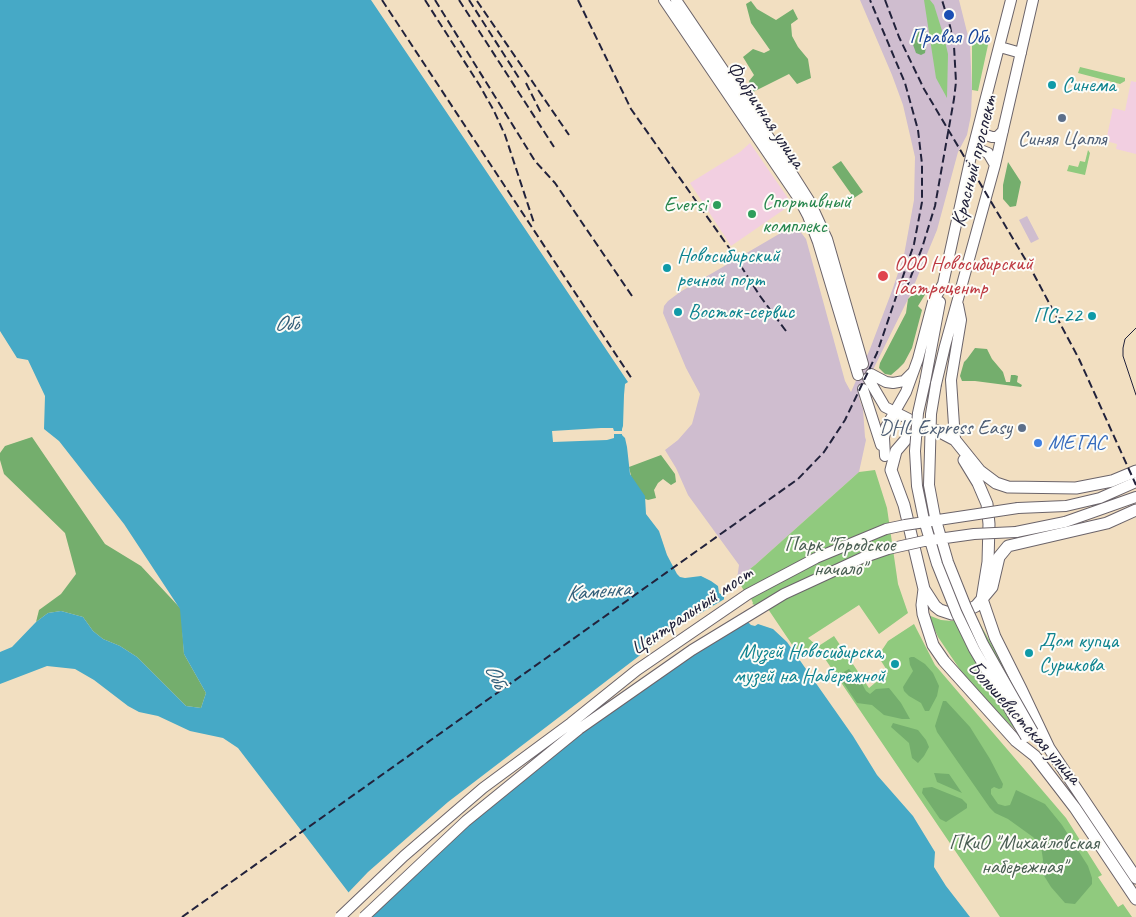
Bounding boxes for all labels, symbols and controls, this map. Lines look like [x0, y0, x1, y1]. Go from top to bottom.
marker: Правая Обь [942, 8, 956, 22]
place label: Правая Обь [909, 24, 989, 50]
street label: Фабричная улица [720, 57, 810, 173]
place label: Синема [1062, 72, 1116, 98]
marker: Синема [1046, 79, 1058, 91]
street label: Красный проспект [946, 93, 1004, 229]
marker: Синяя Цапля [1056, 112, 1068, 124]
place label: Синяя Цапля [1018, 126, 1106, 152]
place label: Спортивный комплекс [762, 189, 851, 239]
place label: Eversi [664, 192, 707, 218]
marker: Eversi [711, 199, 723, 211]
marker: Спортивный комплекс [746, 208, 758, 220]
place label: Новосибирский речной порт [677, 243, 780, 293]
place label: ООО Новосибирский Гастроцентр [894, 251, 1033, 301]
marker: Новосибирский речной порт [661, 262, 673, 274]
marker: ООО Новосибирский Гастроцентр [876, 269, 890, 283]
place label: Восток-сервис [688, 299, 794, 325]
place label: ПС-22 [1033, 303, 1082, 329]
marker: Восток-сервис [672, 306, 684, 318]
marker: ПС-22 [1086, 310, 1098, 322]
water label: Обь [274, 311, 298, 337]
place label: DHL Express Easy [879, 415, 1012, 441]
marker: DHL Express Easy [1016, 422, 1028, 434]
place label: МЕГАС [1048, 430, 1106, 456]
marker: МЕГАС [1032, 437, 1044, 449]
park label: Парк "Городское начало" [785, 532, 895, 582]
street label: Центральный мост [626, 561, 758, 661]
water label: Каменка [565, 576, 631, 608]
place label: Дом купца Сурикова [1039, 628, 1118, 678]
place label: Музей Новосибирска, музей на Набережной [734, 639, 885, 689]
marker: Дом купца Сурикова [1023, 647, 1035, 659]
street label: Большевистская улица [962, 656, 1086, 790]
marker: Музей Новосибирска, музей на Набережной [889, 658, 901, 670]
water label: Обь [478, 660, 512, 692]
park label: ПКиО "Михайловская набережная" [949, 830, 1099, 880]

